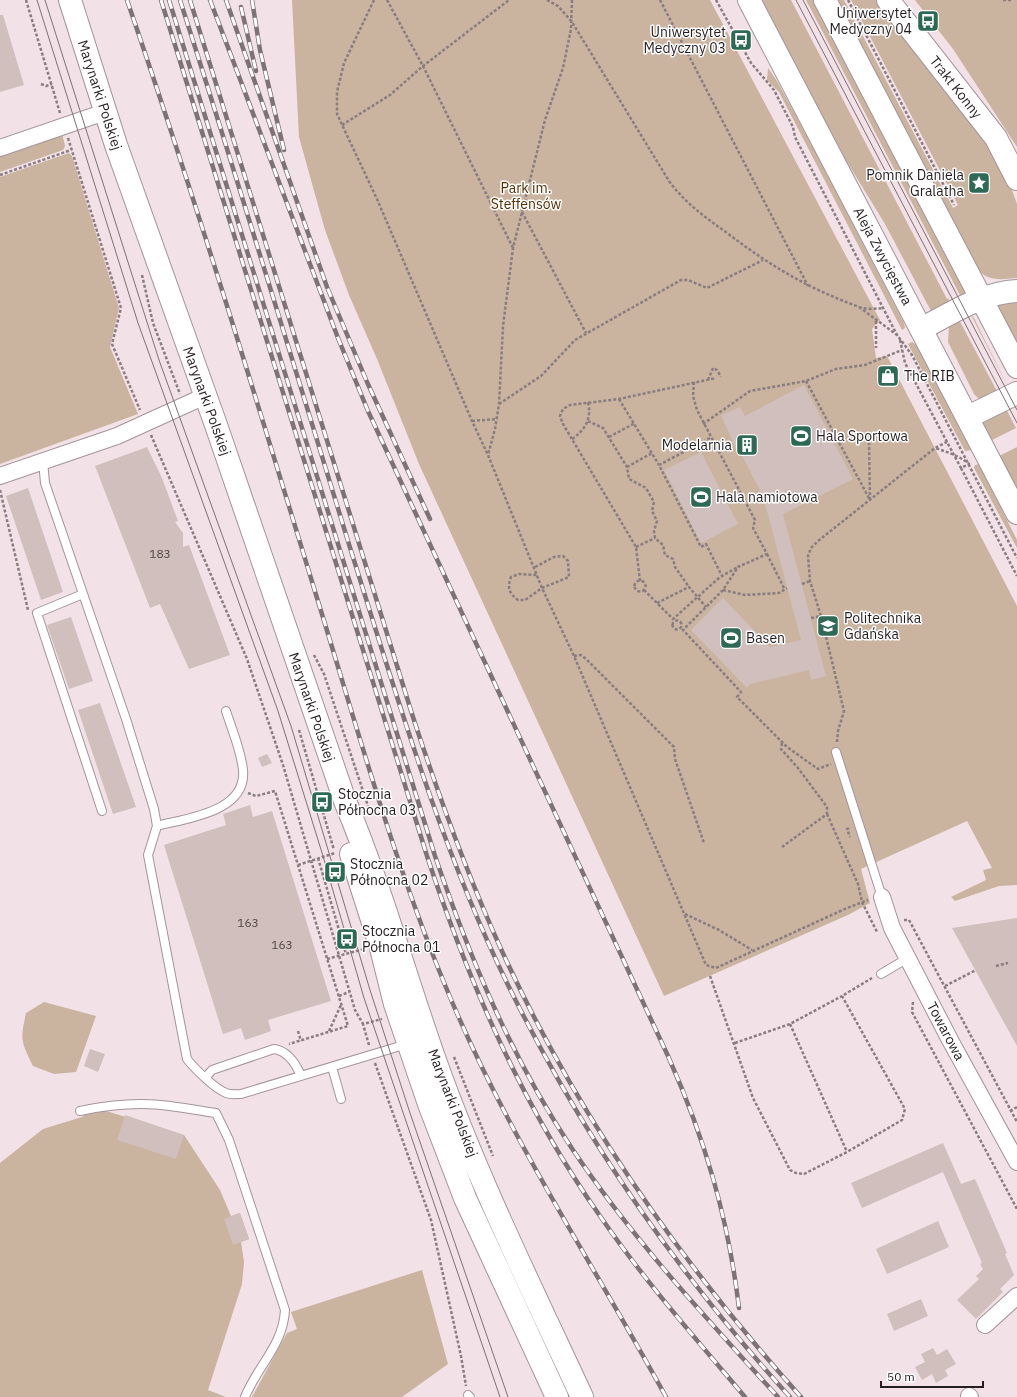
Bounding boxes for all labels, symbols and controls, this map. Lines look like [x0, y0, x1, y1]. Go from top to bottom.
place label: Uniwersytet Medyczny 04 [829, 4, 912, 38]
bus stop icon: Uniwersytet Medyczny 04 [915, 8, 941, 34]
place label: Uniwersytet Medyczny 03 [643, 23, 726, 57]
bus stop icon: Uniwersytet Medyczny 03 [728, 27, 754, 53]
street label: Marynarki Polskiej [74, 38, 126, 152]
street label: Trakt Konny [926, 52, 986, 122]
place label: Pomnik Daniela Gralatha [866, 166, 965, 200]
place icon: Pomnik Daniela Gralatha [966, 170, 992, 196]
park label: Park im. Steffensów [491, 179, 562, 213]
street label: Aleja Zwycięstwa [850, 204, 917, 309]
street label: Marynarki Polskiej [179, 344, 235, 458]
shop icon: The RIB [875, 363, 901, 389]
place label: The RIB [904, 367, 955, 385]
sports icon: Hala Sportowa [788, 423, 814, 449]
place label: Hala Sportowa [816, 427, 909, 445]
building icon: Modelarnia [734, 432, 760, 458]
place label: Modelarnia [662, 436, 733, 454]
sports icon: Hala namiotowa [688, 484, 714, 510]
place label: Hala namiotowa [716, 488, 818, 506]
house number: 183 [149, 546, 171, 561]
place label: Politechnika Gdańska [844, 609, 922, 643]
school or university icon: Politechnika Gdańska [815, 613, 841, 639]
sports icon: Basen [718, 625, 744, 651]
place label: Basen [746, 629, 785, 647]
street label: Marynarki Polskiej [285, 650, 339, 764]
place label: Stocznia Północna 03 [338, 785, 416, 819]
bus stop icon: Stocznia Północna 03 [309, 789, 335, 815]
place label: Stocznia Północna 02 [350, 855, 428, 889]
bus stop icon: Stocznia Północna 02 [322, 859, 348, 885]
house number: 163 [237, 915, 259, 930]
place label: Stocznia Północna 01 [362, 922, 440, 956]
bus stop icon: Stocznia Północna 01 [334, 926, 360, 952]
house number: 163 [271, 937, 293, 952]
street label: Towarowa [923, 999, 969, 1064]
street label: Marynarki Polskiej [424, 1046, 482, 1160]
scale bar [881, 1363, 983, 1389]
text: 50 m [887, 1369, 915, 1384]

